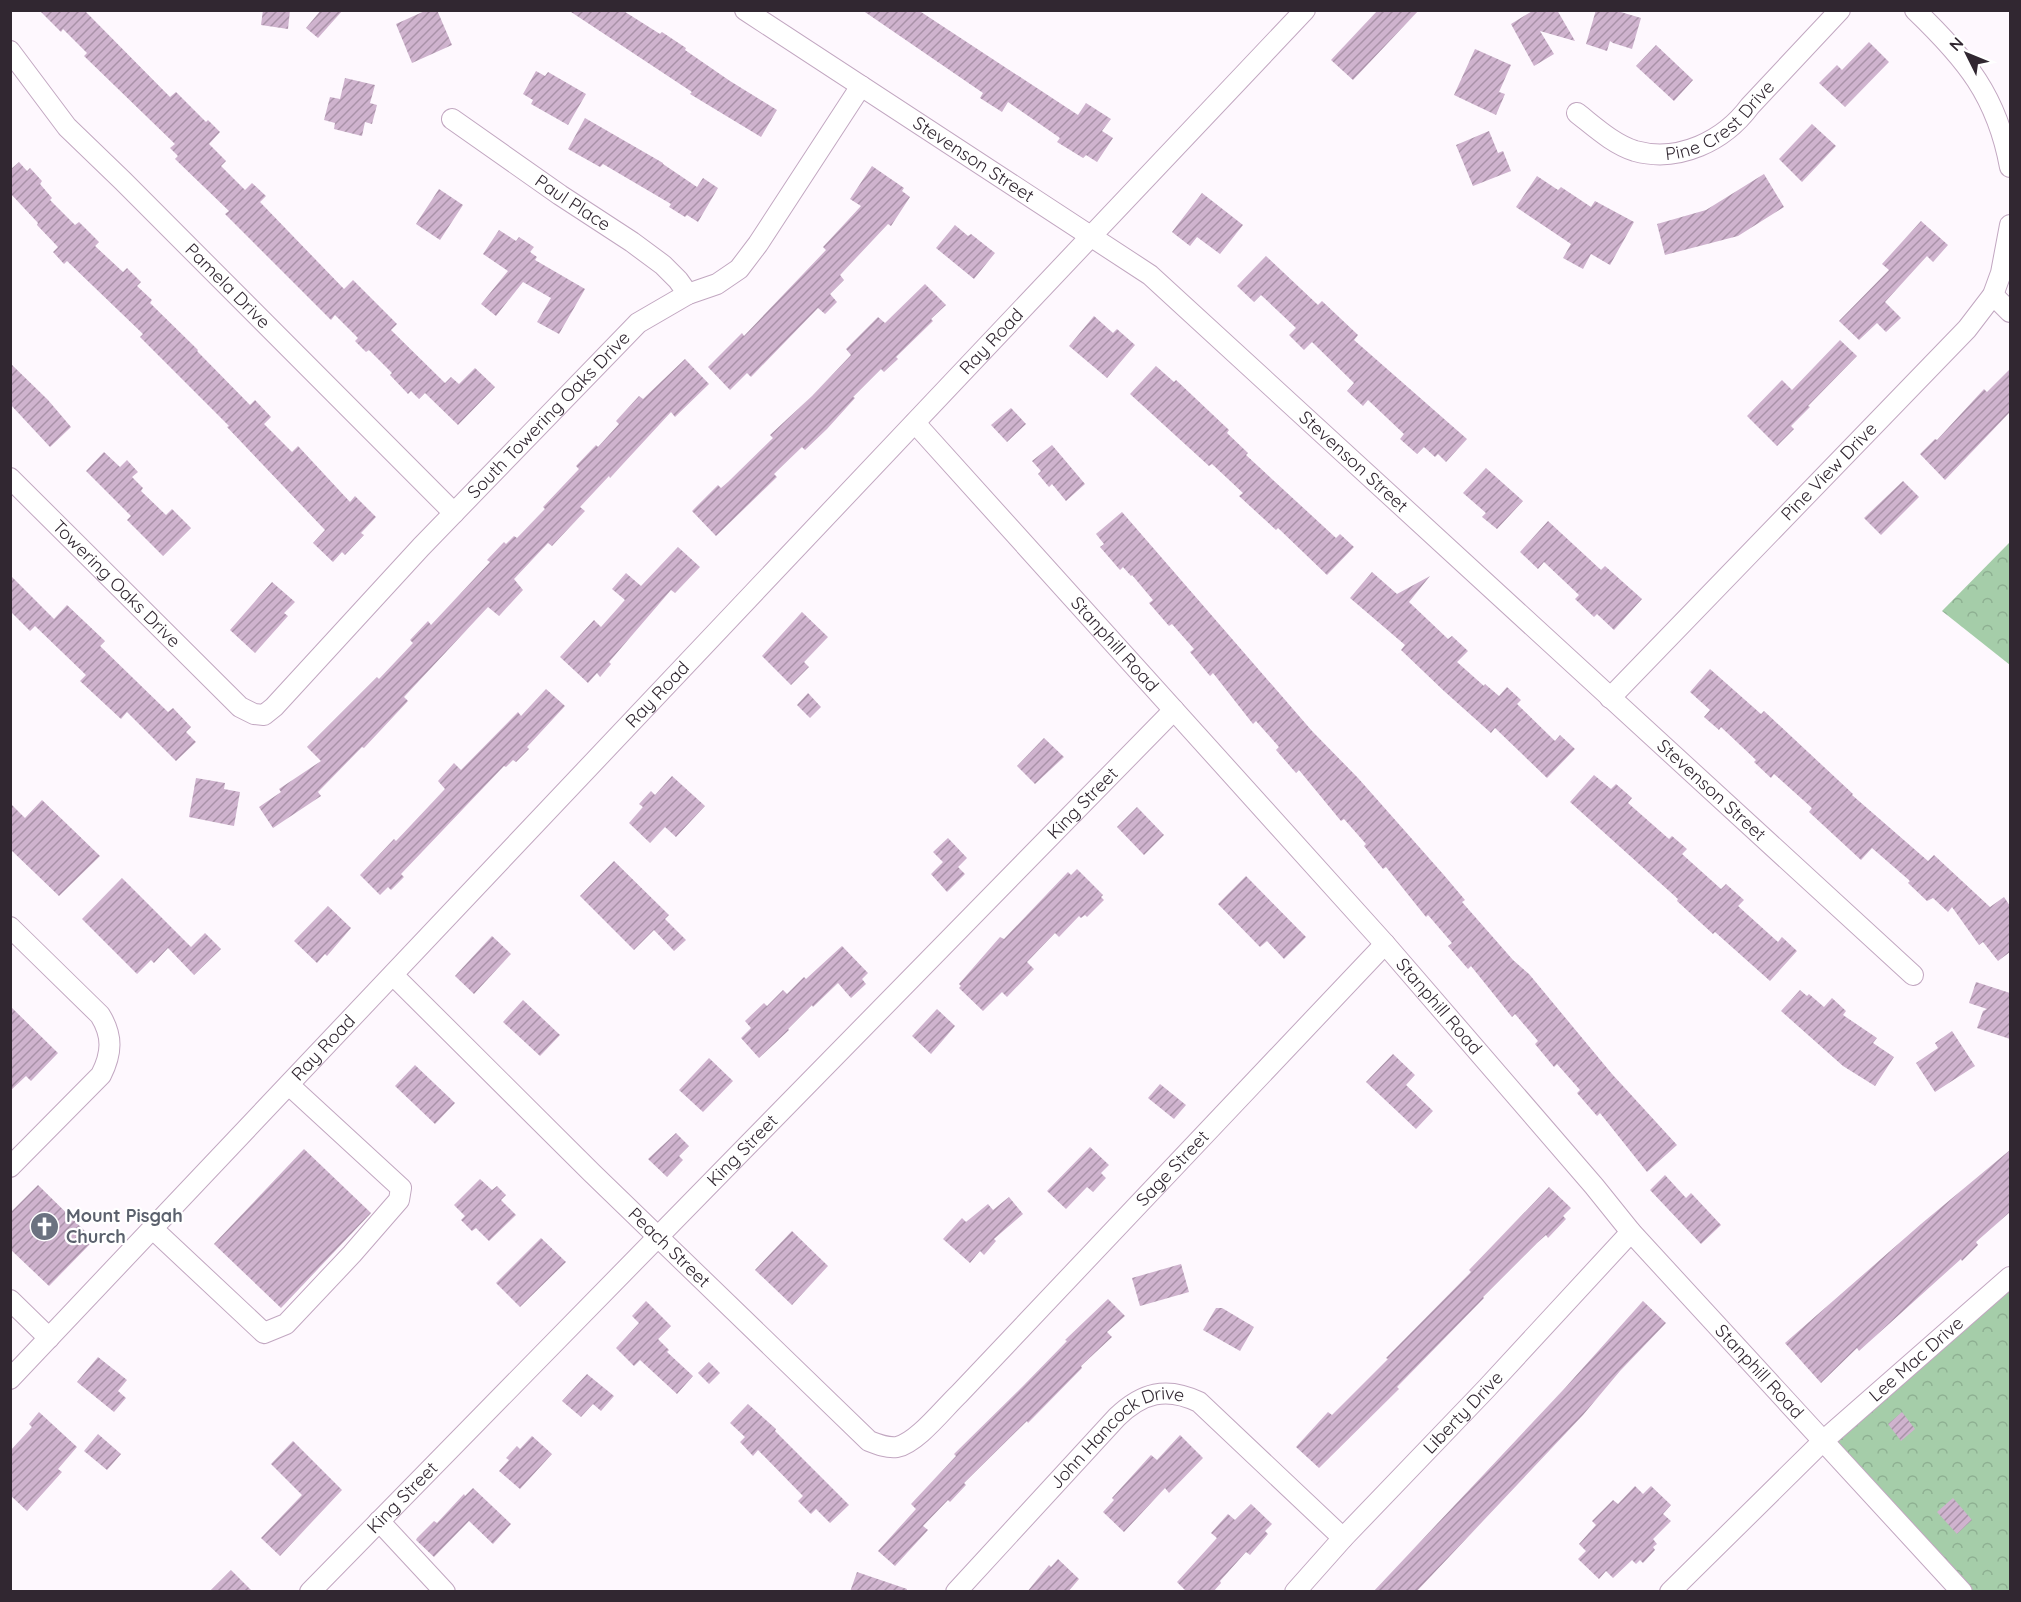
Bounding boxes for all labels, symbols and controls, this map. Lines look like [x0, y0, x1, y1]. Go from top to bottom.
north arrow [1937, 24, 1997, 84]
text: N [1945, 33, 1967, 55]
street label: Pine Crest Drive [1664, 75, 1779, 165]
street label: Stevenson Street [909, 111, 1039, 207]
street label: Paul Place [531, 169, 615, 236]
street label: Pamela Drive [180, 238, 275, 333]
street label: Ray Road [954, 303, 1028, 379]
street label: South Towering Oaks Drive [462, 326, 635, 503]
street label: Stevenson Street [1294, 405, 1413, 517]
street label: Pine View Drive [1776, 417, 1881, 525]
street label: Towering Oaks Drive [48, 515, 186, 652]
street label: Stanphill Road [1066, 592, 1164, 696]
street label: Ray Road [620, 656, 694, 732]
street label: Stevenson Street [1652, 734, 1771, 846]
street label: King Street [1042, 762, 1123, 844]
street label: Stanphill Road [1391, 953, 1487, 1059]
street label: Ray Road [286, 1009, 360, 1085]
street label: King Street [702, 1109, 782, 1191]
street label: Sage Street [1131, 1125, 1214, 1211]
street label: Peach Street [624, 1202, 715, 1292]
place label: Mount Pisgah Church [66, 1204, 183, 1248]
church icon: Mount Pisgah Church [29, 1210, 61, 1242]
street label: Lee Mac Drive [1864, 1311, 1968, 1406]
street label: Stanphill Road [1710, 1319, 1809, 1423]
street label: Liberty Drive [1418, 1366, 1508, 1459]
street label: John Hancock Drive [1045, 1381, 1187, 1494]
street label: King Street [362, 1457, 442, 1538]

